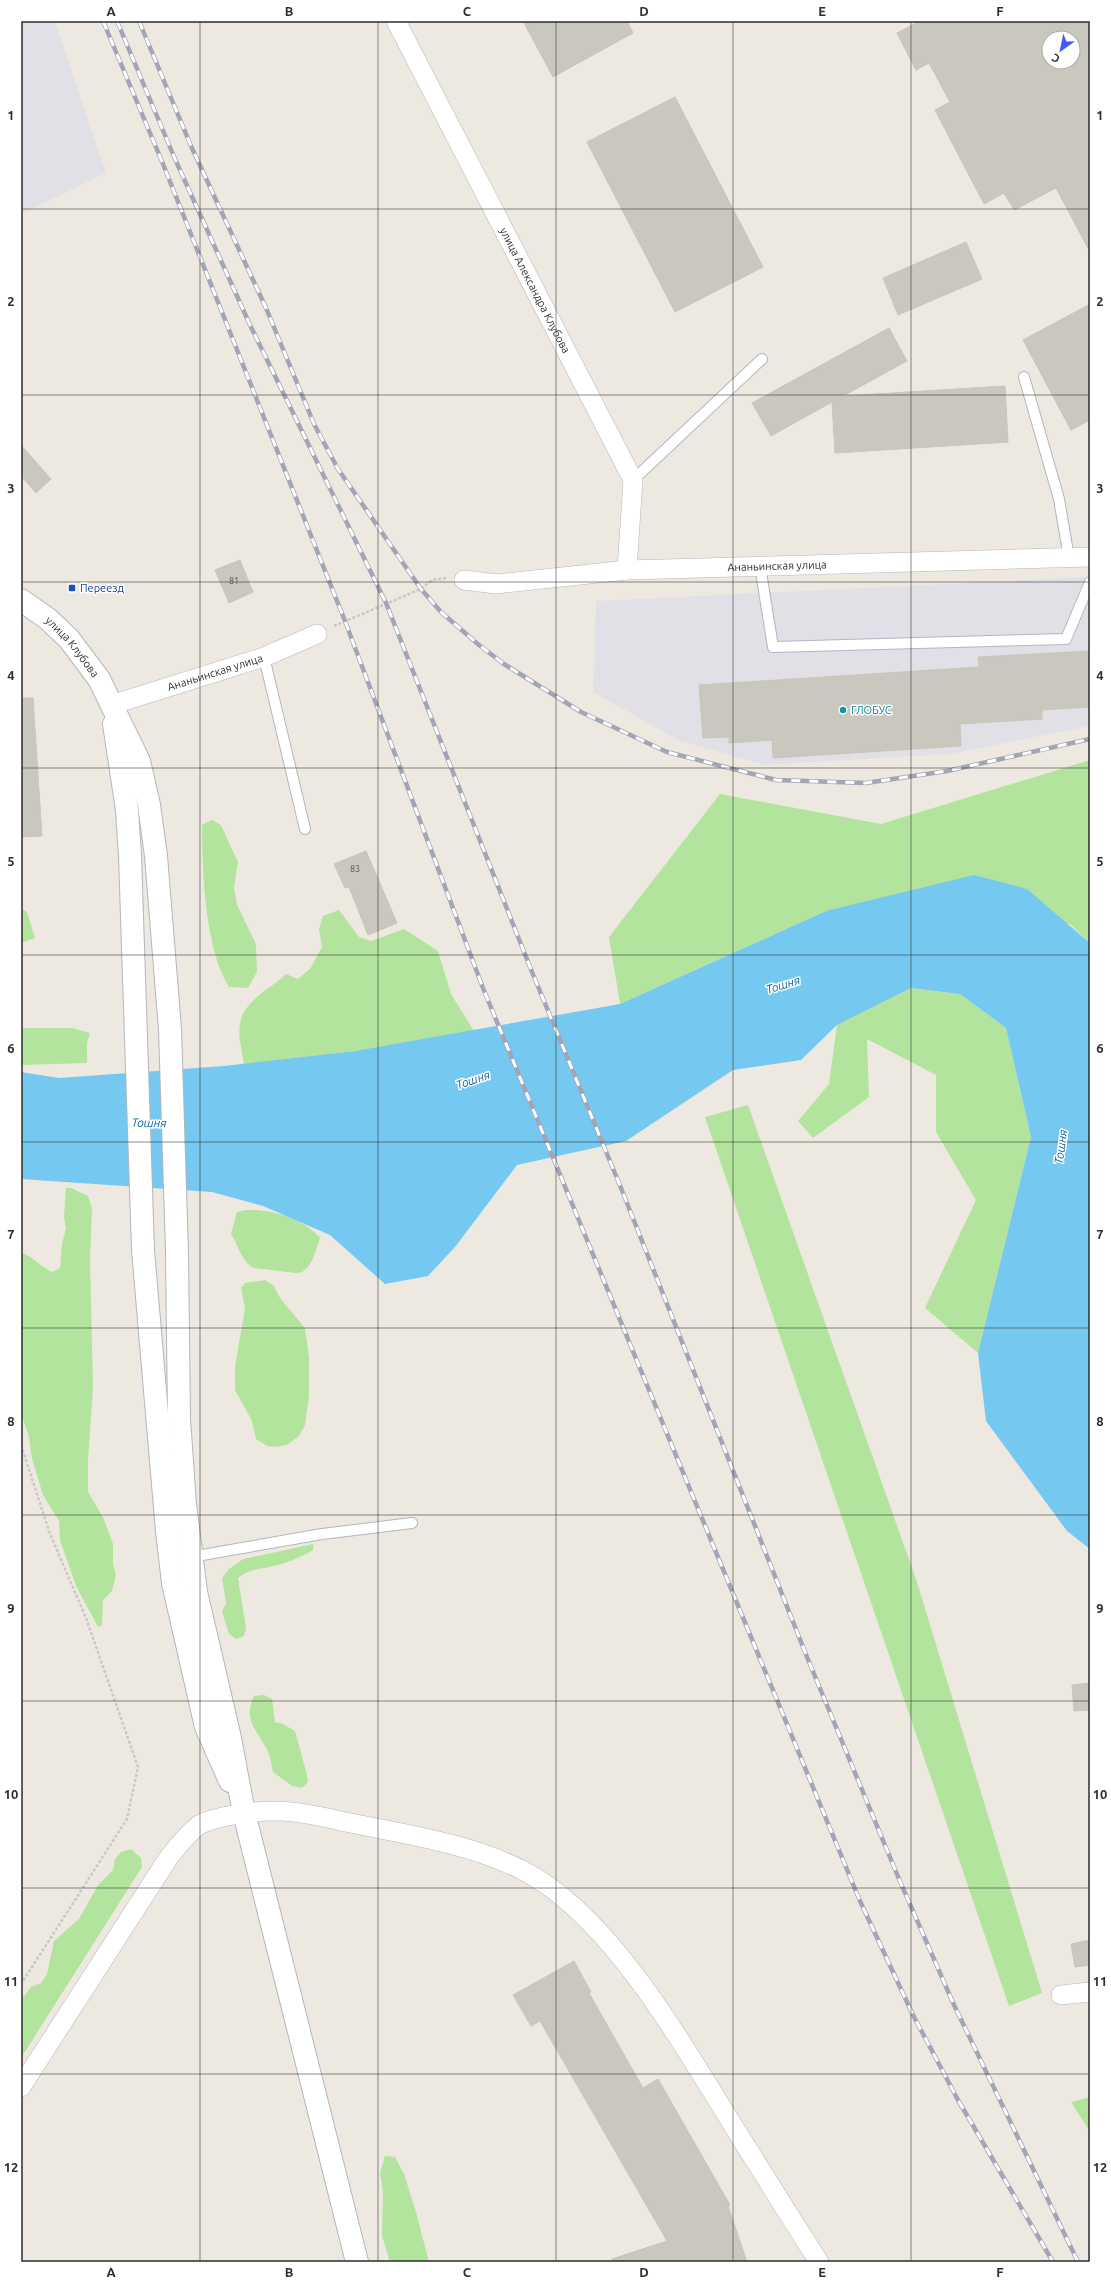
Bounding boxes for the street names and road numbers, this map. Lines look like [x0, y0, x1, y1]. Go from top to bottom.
street label: улица Александра Клубова [498, 225, 572, 355]
street label: Ананьинская улица [727, 558, 827, 573]
street label: улица Клубова [43, 614, 101, 679]
street label: Ананьинская улица [166, 652, 264, 693]

